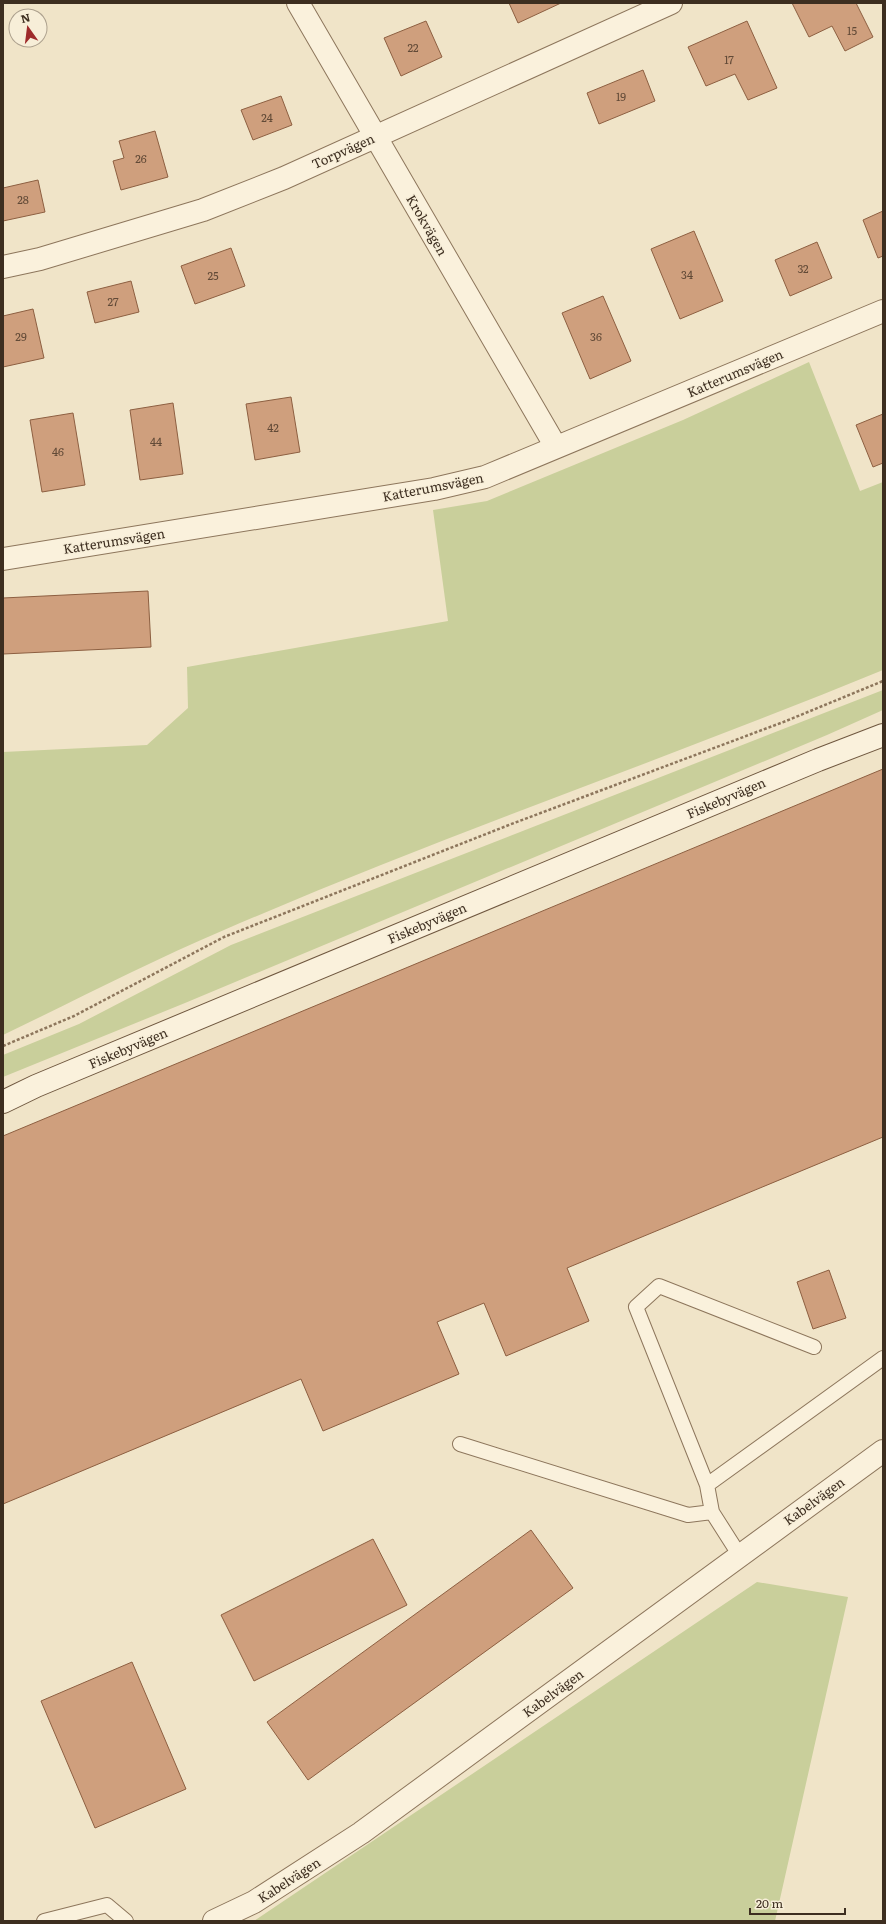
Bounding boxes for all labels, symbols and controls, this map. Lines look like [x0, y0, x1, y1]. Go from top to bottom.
north arrow [8, 8, 48, 48]
text: N [19, 8, 32, 26]
house number: 15 [847, 22, 857, 38]
house number: 22 [407, 39, 419, 55]
house number: 17 [724, 51, 734, 67]
house number: 19 [616, 88, 626, 104]
house number: 24 [261, 109, 273, 125]
street label: Torpvägen [308, 128, 378, 173]
house number: 26 [135, 150, 147, 166]
house number: 28 [17, 191, 29, 207]
street label: Krokvägen [402, 191, 453, 259]
house number: 32 [797, 260, 809, 276]
house number: 34 [681, 266, 693, 282]
house number: 25 [207, 267, 219, 283]
house number: 27 [107, 293, 119, 309]
house number: 29 [15, 328, 27, 344]
house number: 36 [590, 328, 602, 344]
street label: Katterumsvägen [684, 344, 786, 401]
house number: 42 [267, 419, 279, 435]
house number: 44 [150, 433, 162, 449]
house number: 46 [52, 443, 64, 459]
street label: Katterumsvägen [381, 467, 485, 506]
street label: Katterumsvägen [62, 523, 166, 558]
street label: Fiskebyvägen [683, 772, 769, 823]
street label: Fiskebyvägen [384, 897, 470, 948]
street label: Fiskebyvägen [85, 1022, 171, 1073]
street label: Kabelvägen [779, 1472, 848, 1529]
street label: Kabelvägen [518, 1664, 587, 1721]
street label: Kabelvägen [254, 1852, 324, 1907]
scale bar [750, 1890, 845, 1916]
text: 20 m [756, 1894, 783, 1912]

